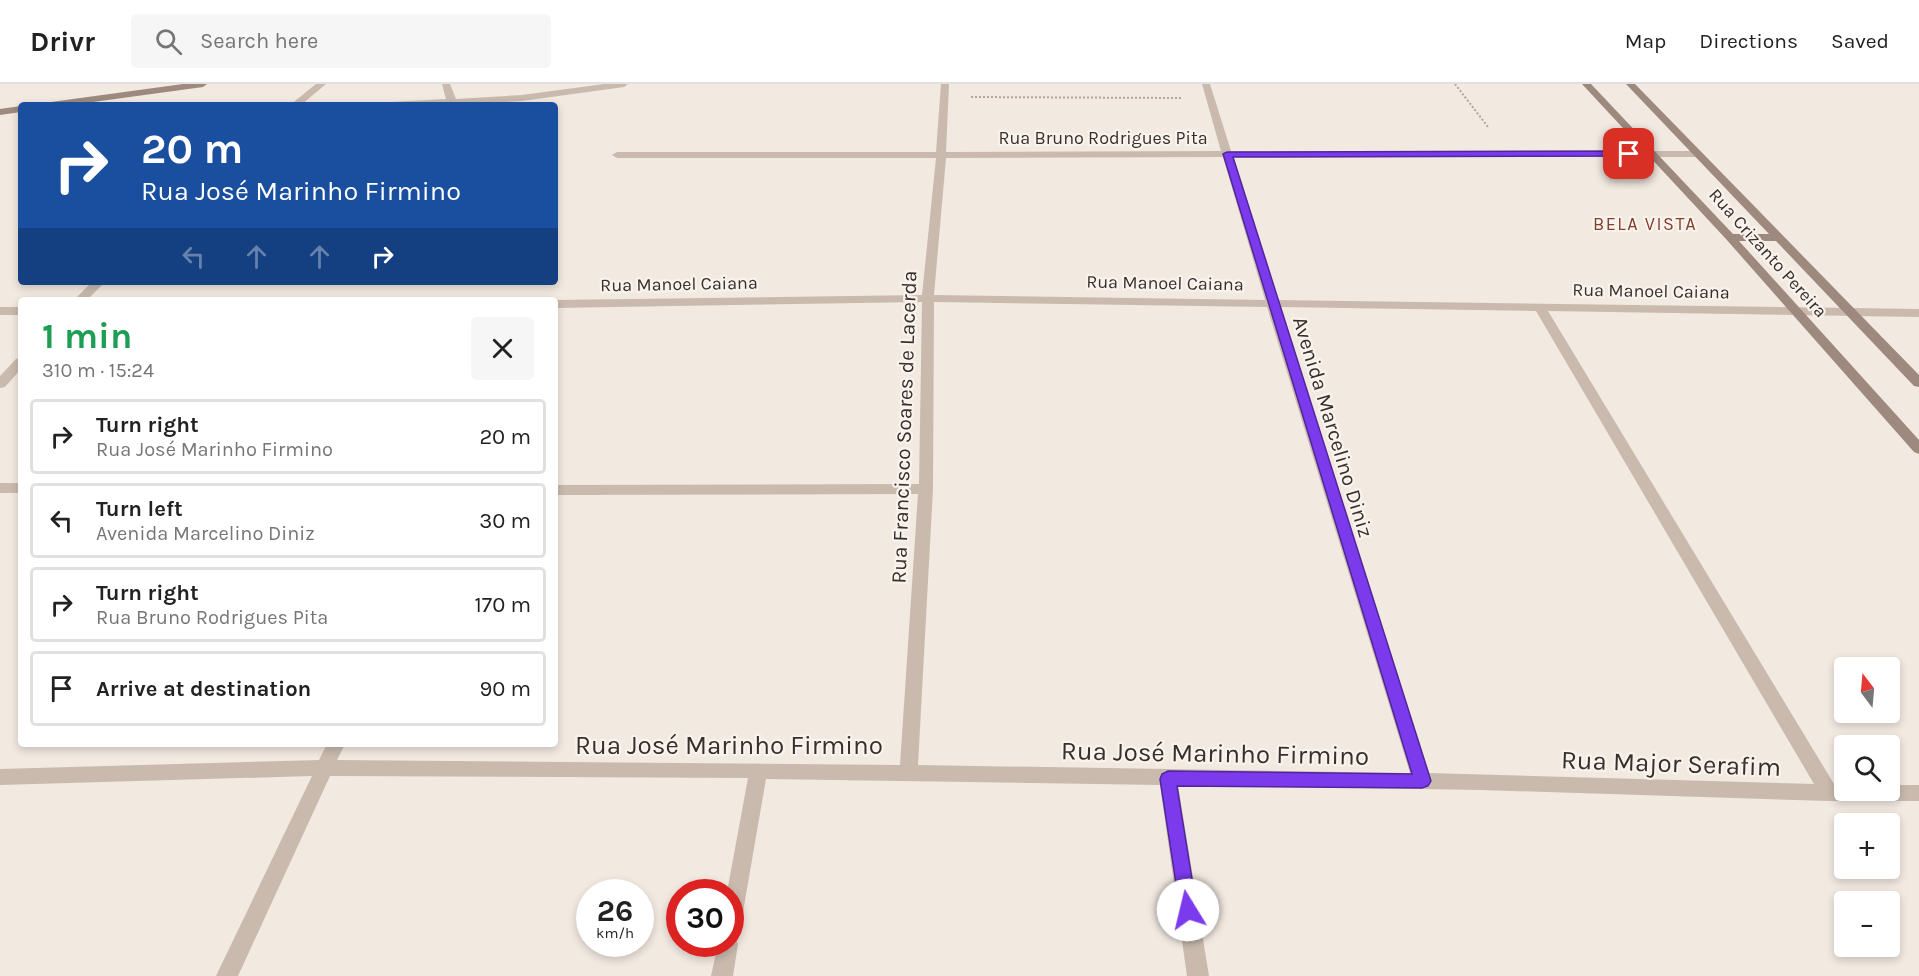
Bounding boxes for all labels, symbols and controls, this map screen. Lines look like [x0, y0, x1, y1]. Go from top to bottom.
search box [131, 14, 551, 68]
text: Drivr [30, 25, 95, 58]
icon: search [152, 25, 185, 58]
text: Search here [200, 28, 318, 54]
text: Map [1625, 29, 1666, 53]
text: Directions [1699, 29, 1798, 53]
text: Saved [1831, 29, 1889, 53]
text: 20 m [141, 124, 243, 174]
icon: right [42, 126, 120, 204]
street label: Rua Bruno Rodrigues Pita [998, 127, 1208, 149]
pin [1603, 128, 1654, 179]
icon: arrive [1612, 137, 1645, 170]
text: Rua José Marinho Firmino [141, 175, 461, 207]
street label: Rua Crizanto Pereira [1704, 184, 1832, 322]
district label: BELA VISTA [1593, 213, 1697, 235]
icon: left [177, 240, 210, 273]
icon: ahead [240, 240, 273, 273]
icon: ahead [303, 240, 336, 273]
icon: right [366, 240, 399, 273]
street label: Rua Francisco Soares de Lacerda [887, 270, 921, 584]
street label: Rua Manoel Caiana [1086, 271, 1244, 295]
street label: Rua Manoel Caiana [600, 272, 758, 296]
street label: Rua Manoel Caiana [1572, 279, 1730, 303]
street label: Avenida Marcelino Diniz [1288, 314, 1378, 540]
text: 1 min [42, 315, 132, 357]
button: close [471, 317, 534, 380]
text: 310 m · 15:24 [42, 359, 154, 382]
text: Turn right [96, 412, 199, 438]
icon: right [45, 420, 78, 453]
text: 20 m [479, 424, 531, 450]
text: Rua José Marinho Firmino [96, 438, 333, 461]
text: Turn left [96, 496, 183, 522]
icon: left [45, 504, 78, 537]
text: 30 m [479, 508, 531, 534]
text: Avenida Marcelino Diniz [96, 522, 315, 545]
text: Turn right [96, 580, 199, 606]
icon: right [45, 588, 78, 621]
text: 170 m [475, 592, 531, 618]
text: Rua Bruno Rodrigues Pita [96, 606, 328, 629]
north arrow [1834, 657, 1900, 723]
map controls [1834, 657, 1900, 957]
icon: arrive [45, 672, 78, 705]
text: Arrive at destination [96, 676, 311, 702]
text: 90 m [479, 676, 531, 702]
street label: Rua José Marinho Firmino [575, 730, 883, 761]
street label: Rua José Marinho Firmino [1061, 735, 1369, 772]
button: search [1834, 735, 1900, 801]
street label: Rua Major Serafim [1560, 744, 1782, 783]
button: + [1834, 813, 1900, 879]
position arrow [1156, 878, 1220, 942]
speed limit sign: 30 [666, 879, 744, 957]
button: − [1834, 891, 1900, 957]
text: 26 [597, 893, 633, 929]
text: km/h [596, 924, 634, 942]

